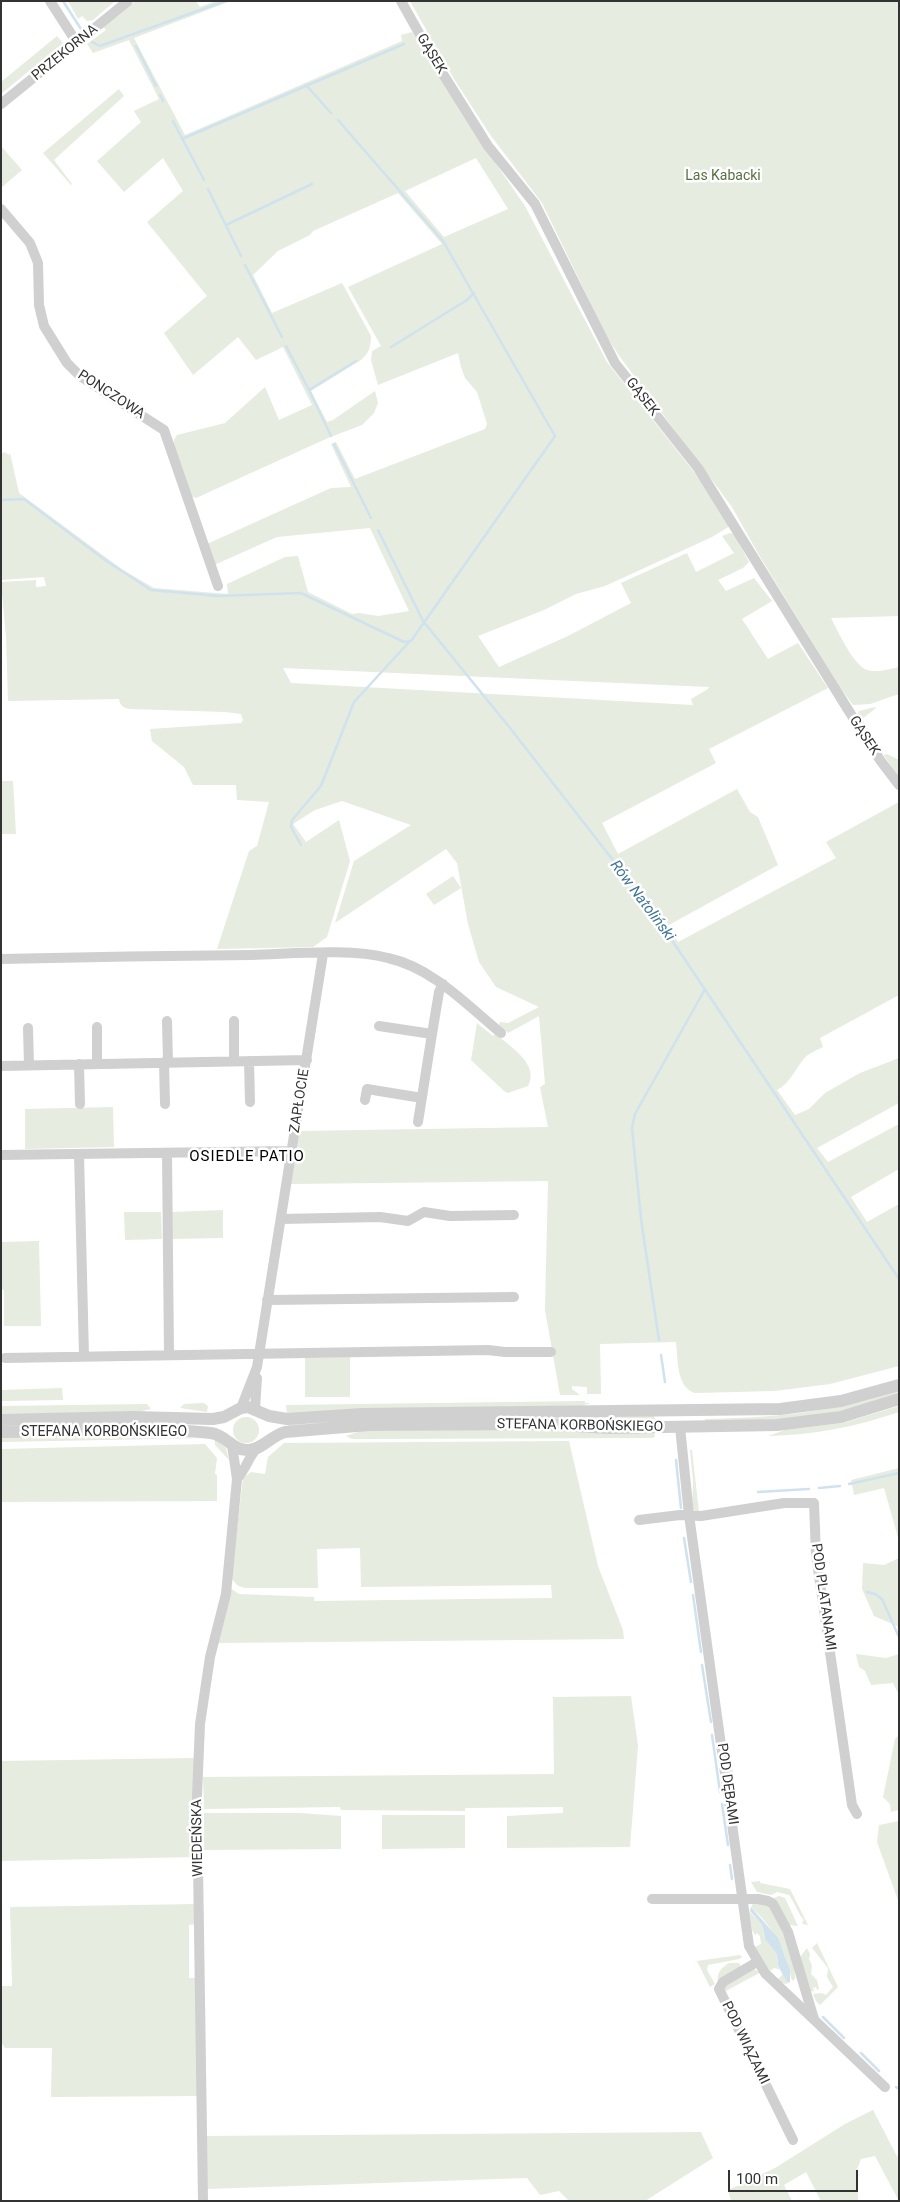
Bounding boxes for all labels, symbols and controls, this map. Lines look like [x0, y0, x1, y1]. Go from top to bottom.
street label: PRZEKORNA [29, 21, 101, 85]
street label: GĄSEK [413, 31, 449, 77]
park label: Las Kabacki [685, 168, 761, 184]
street label: PONCZOWA [74, 367, 148, 423]
street label: GĄSEK [622, 375, 662, 419]
street label: GĄSEK [845, 713, 883, 759]
water label: Rów Natoliński [606, 857, 678, 945]
street label: ZAPŁOCIE [287, 1068, 313, 1134]
district label: OSIEDLE PATIO [188, 1148, 306, 1166]
street label: STEFANA KORBOŃSKIEGO [497, 1416, 663, 1436]
street label: STEFANA KORBOŃSKIEGO [21, 1424, 187, 1440]
street label: POD PLATANAMI [807, 1542, 839, 1652]
street label: POD DĘBAMI [713, 1742, 741, 1826]
street label: WIEDEŃSKA [189, 1799, 207, 1877]
street label: POD WIĄZAMI [718, 1999, 772, 2087]
scale bar [730, 2160, 860, 2192]
text: 100 m [736, 2170, 778, 2188]

